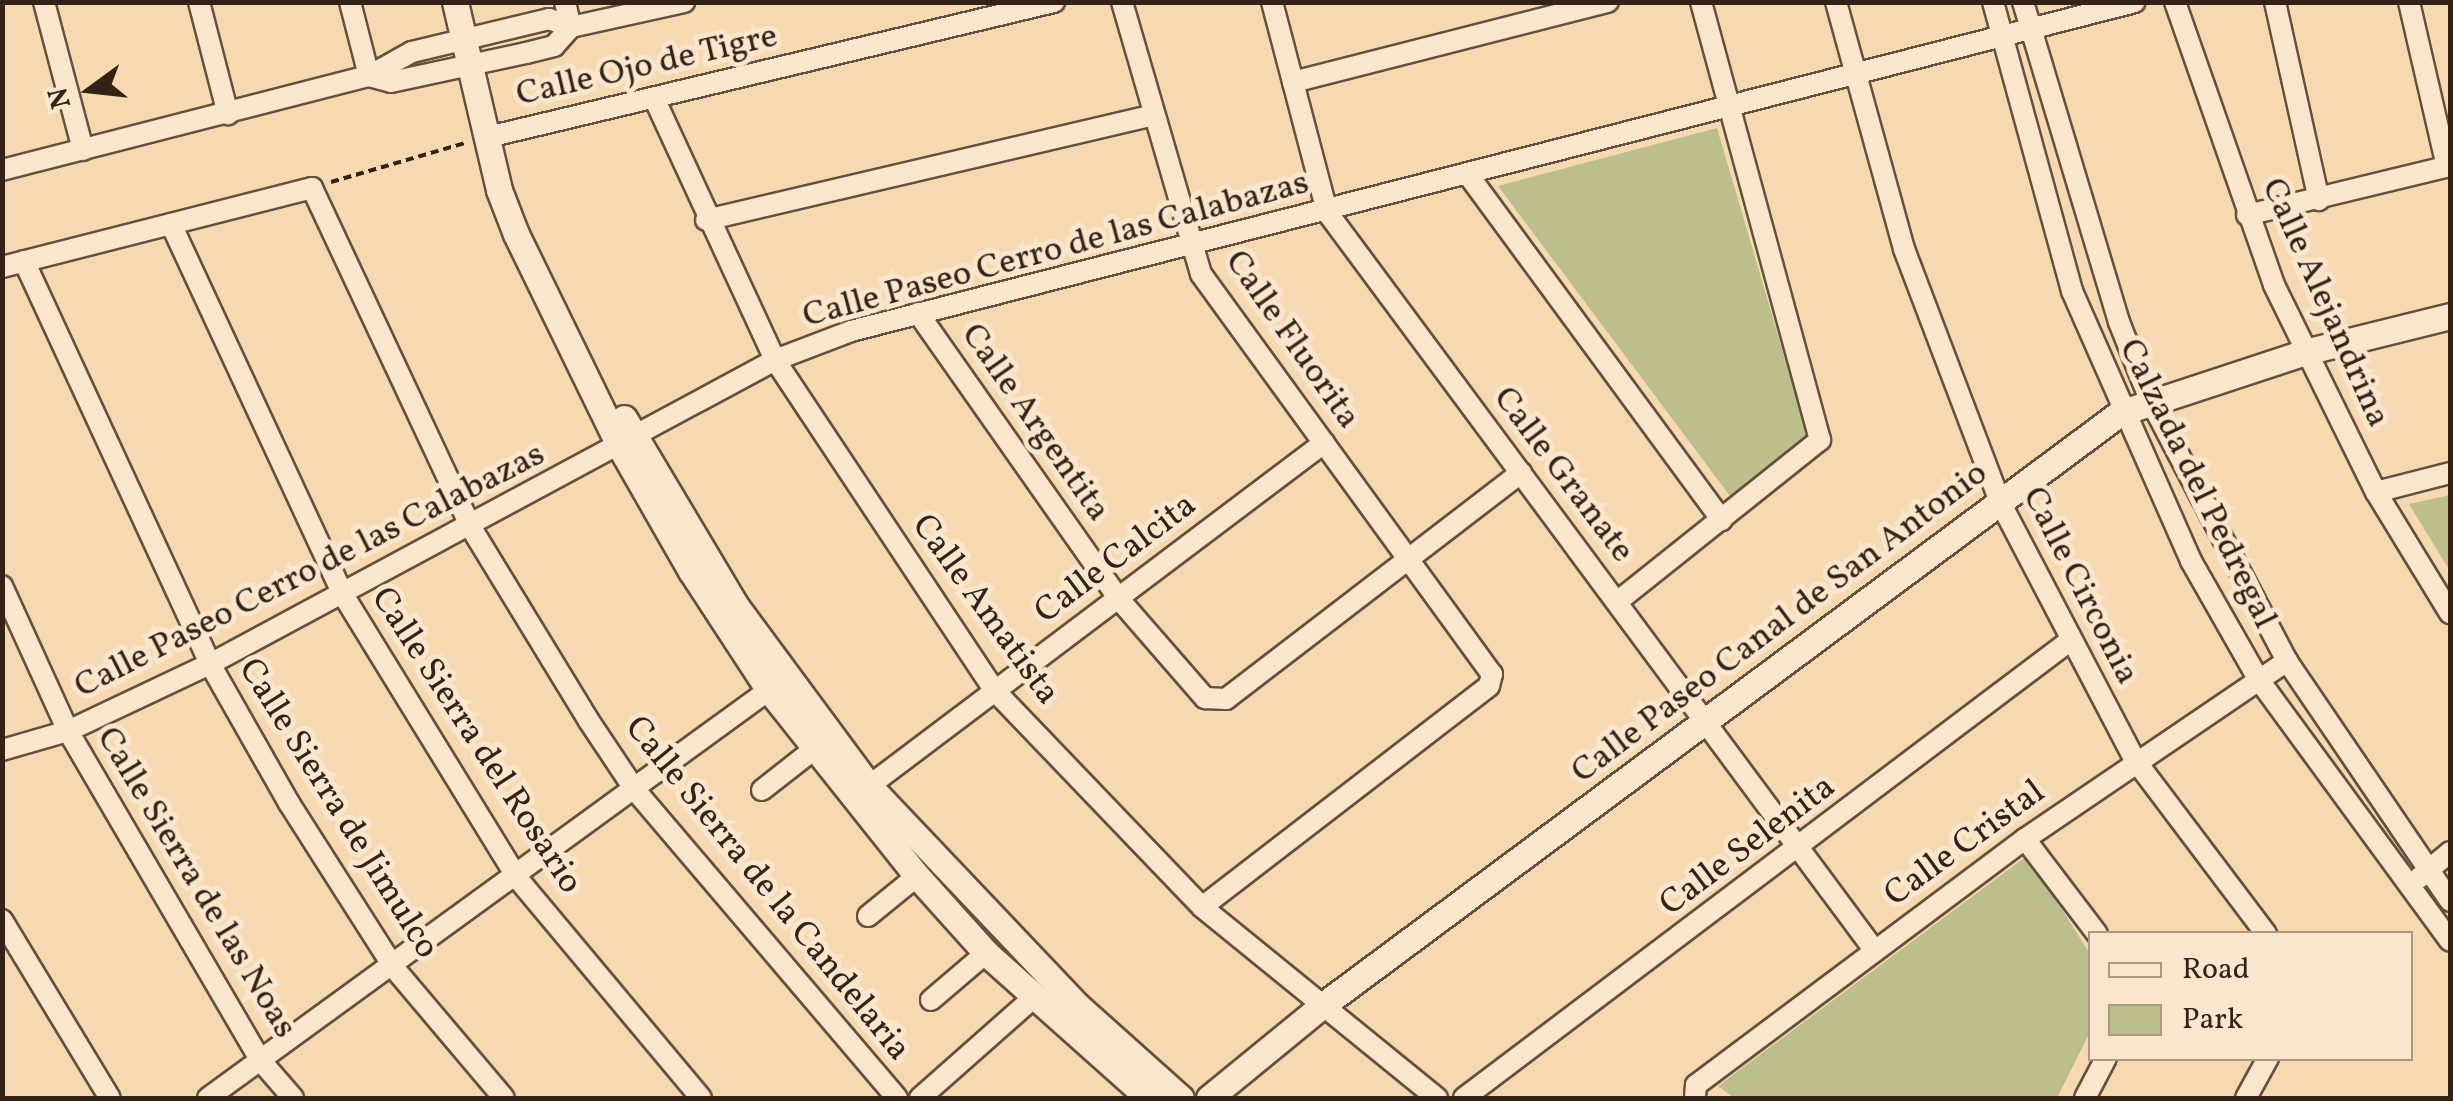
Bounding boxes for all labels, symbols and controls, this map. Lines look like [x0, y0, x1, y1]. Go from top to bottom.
street label: Calle Ojo de Tigre [512, 15, 782, 117]
north arrow [40, 40, 140, 140]
text: N [39, 83, 82, 113]
street label: Calle Paseo Cerro de las Calabazas [798, 162, 1314, 338]
street label: Calle Alejandrina [2251, 172, 2399, 434]
street label: Calle Fluorita [1215, 243, 1369, 437]
street label: Calle Argentita [951, 316, 1119, 530]
street label: Calzada del Pedregal [2109, 332, 2285, 636]
street label: Calle Granate [1483, 379, 1643, 571]
street label: Calle Paseo Cerro de las Calabazas [68, 434, 552, 708]
street label: Calle Paseo Canal de San Antonio [1564, 453, 1996, 793]
street label: Calle Circonia [2012, 480, 2148, 692]
street label: Calle Calcita [1027, 485, 1205, 633]
street label: Calle Amatista [902, 507, 1068, 713]
street label: Calle Sierra del Rosario [361, 580, 591, 902]
street label: Calle Sierra de Jimulco [229, 651, 447, 967]
street label: Calle Sierra de la Candelaria [615, 708, 919, 1070]
street label: Calle Sierra de las Noas [87, 720, 305, 1046]
street label: Calle Selenita [1652, 766, 1844, 926]
street label: Calle Cristal [1877, 772, 2053, 916]
legend [2088, 931, 2413, 1061]
text: Road [2182, 949, 2250, 991]
text: Park [2182, 999, 2243, 1041]

